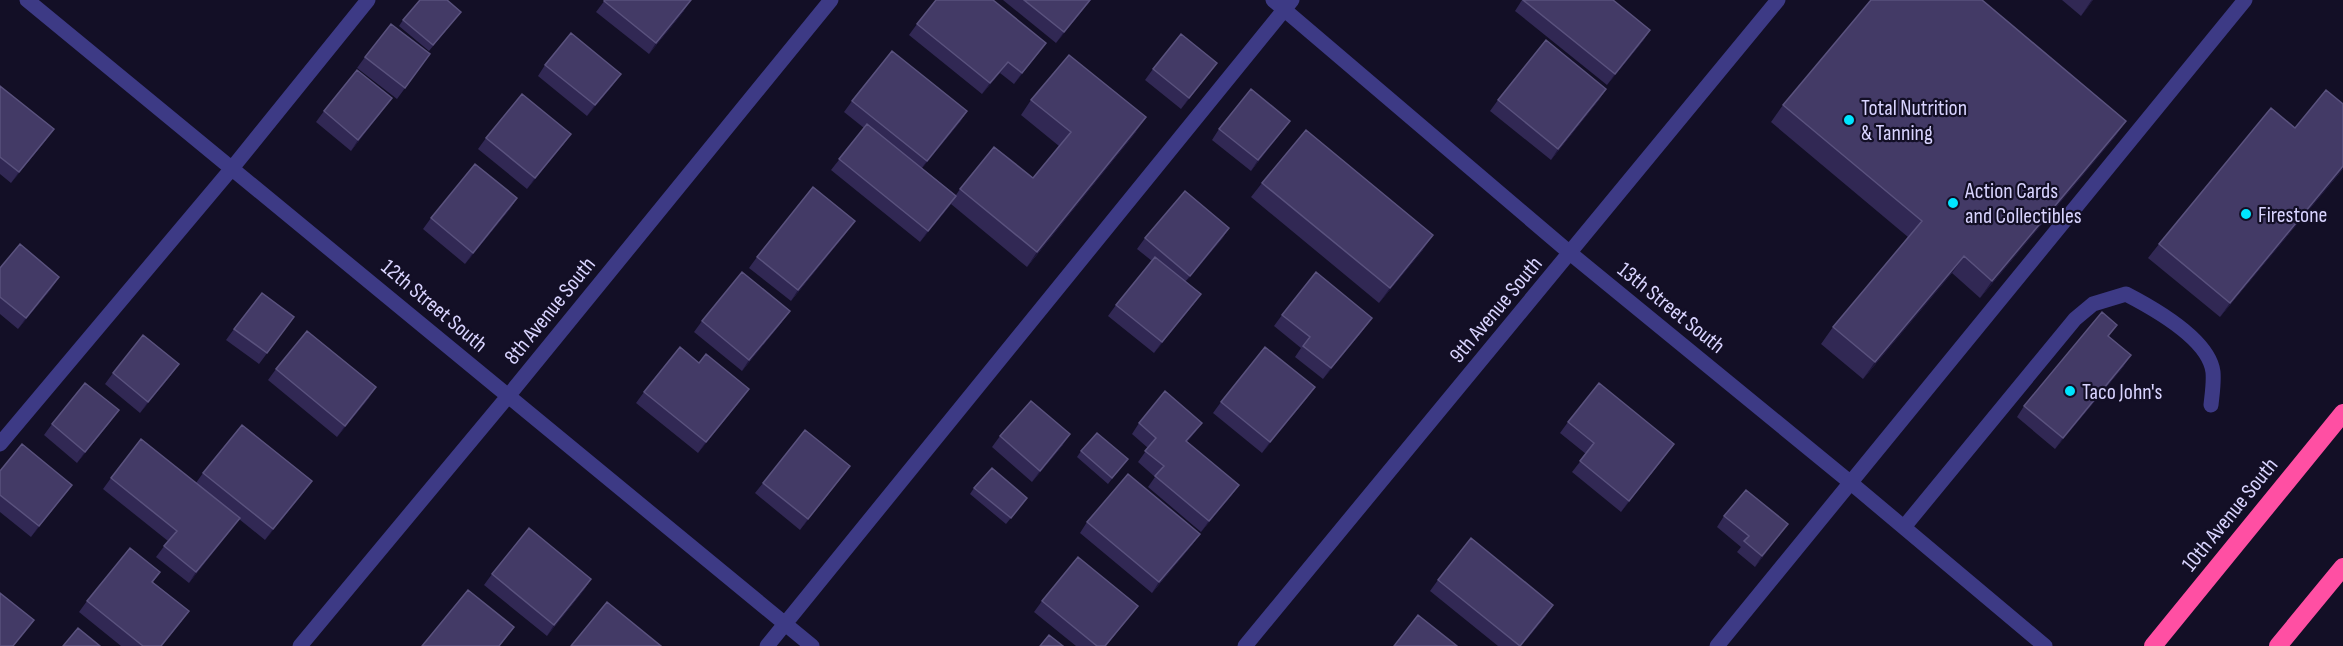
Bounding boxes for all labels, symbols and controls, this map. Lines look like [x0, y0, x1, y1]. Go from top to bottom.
place label: Total Nutrition & Tanning [1861, 95, 1967, 147]
marker: Total Nutrition & Tanning [1842, 113, 1856, 127]
place label: Action Cards and Collectibles [1964, 178, 2082, 230]
marker: Action Cards and Collectibles [1946, 196, 1960, 210]
place label: Firestone [2258, 202, 2327, 229]
marker: Firestone [2239, 207, 2253, 221]
street label: 9th Avenue South [1444, 251, 1548, 369]
street label: 8th Avenue South [499, 252, 602, 370]
street label: 12th Street South [375, 254, 493, 358]
street label: 13th Street South [1612, 257, 1730, 360]
place label: Taco John's [2082, 379, 2162, 406]
marker: Taco John's [2063, 384, 2077, 398]
street label: 10th Avenue South [2176, 453, 2284, 577]

